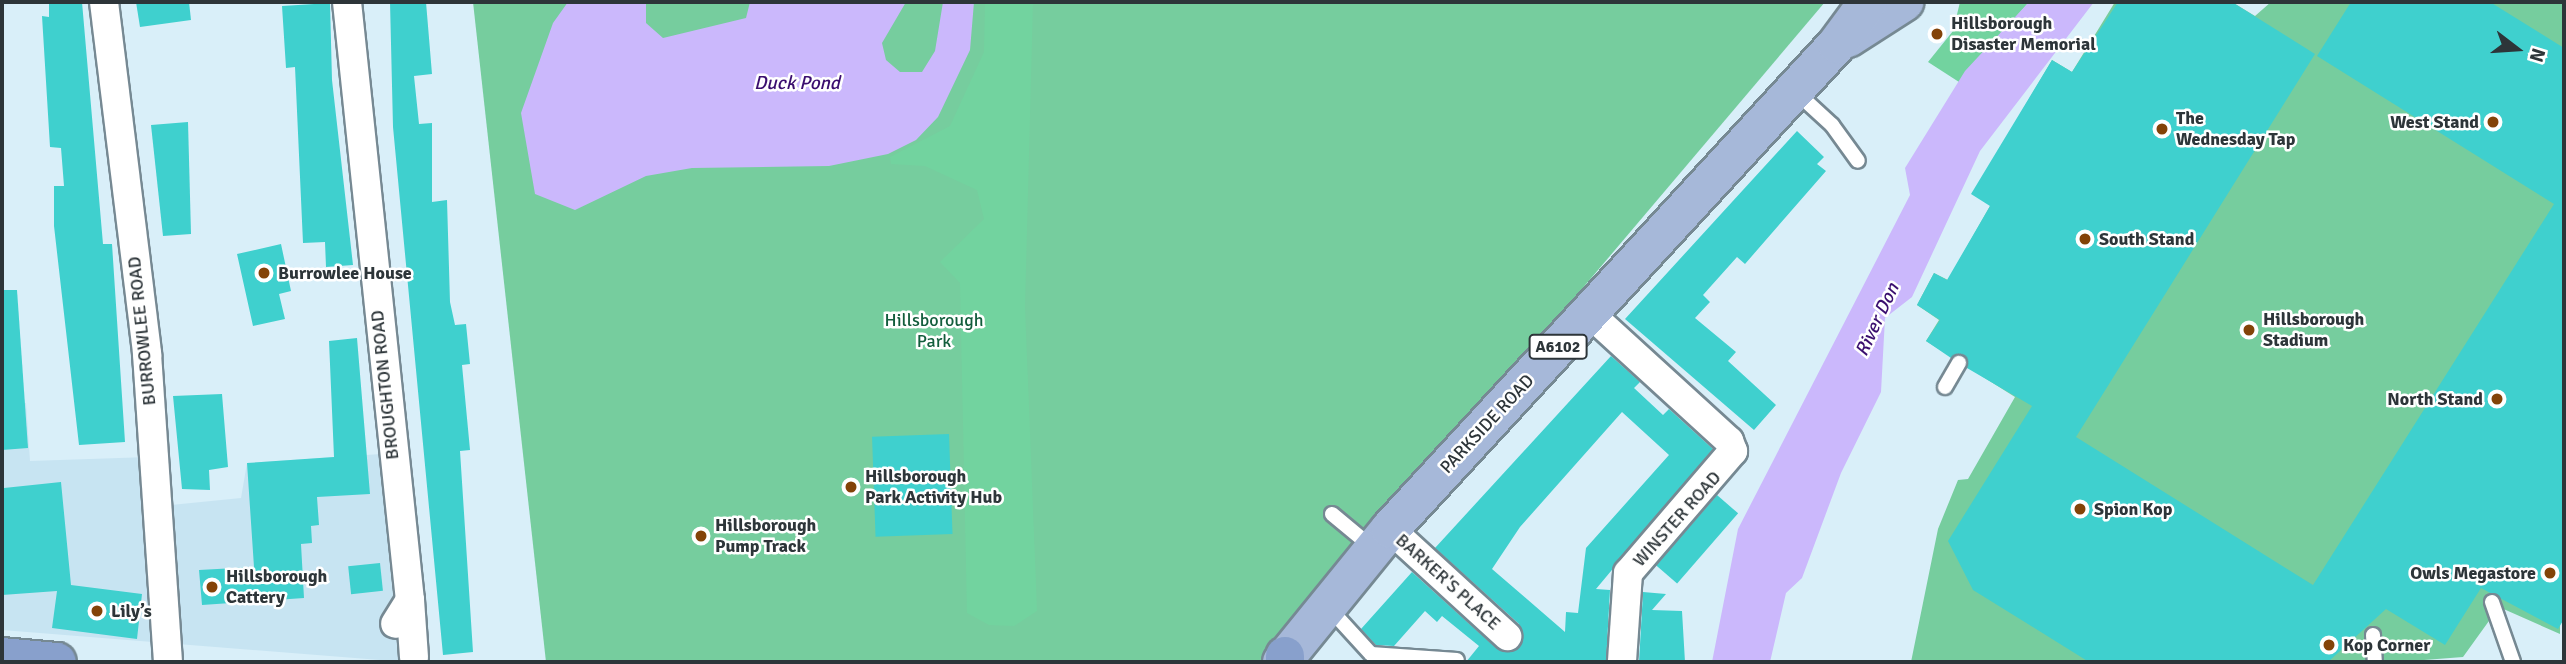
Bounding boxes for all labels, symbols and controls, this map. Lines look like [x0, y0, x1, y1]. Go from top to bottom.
place label: Hillsborough Disaster Memorial [1951, 13, 2096, 56]
north arrow [2482, 14, 2552, 84]
marker: Hillsborough Disaster Memorial [1929, 26, 1945, 42]
text: N [2524, 45, 2550, 65]
water label: Duck Pond [754, 73, 840, 95]
place label: The Wednesday Tap [2176, 108, 2295, 150]
place label: West Stand [2390, 111, 2479, 133]
marker: West Stand [2485, 114, 2501, 130]
marker: The Wednesday Tap [2154, 121, 2170, 137]
place label: South Stand [2099, 228, 2194, 250]
marker: South Stand [2077, 231, 2093, 247]
street label: BURROWLEE ROAD [123, 255, 161, 407]
place label: Burrowlee House [278, 262, 412, 284]
marker: Burrowlee House [256, 265, 272, 281]
water label: River Don [1851, 280, 1905, 360]
street label: BROUGHTON ROAD [366, 309, 404, 461]
place label: Hillsborough Stadium [2263, 309, 2364, 352]
park label: Hillsborough Park [885, 310, 983, 352]
marker: Hillsborough Stadium [2241, 322, 2257, 338]
road number: A6102 [1528, 334, 1588, 360]
street label: PARKSIDE ROAD [1436, 370, 1538, 478]
place label: North Stand [2387, 388, 2483, 410]
marker: North Stand [2489, 391, 2505, 407]
place label: Hillsborough Park Activity Hub [865, 466, 1002, 508]
street label: WINSTER ROAD [1629, 467, 1725, 571]
marker: Hillsborough Park Activity Hub [843, 479, 859, 495]
place label: Spion Kop [2094, 498, 2172, 520]
marker: Spion Kop [2072, 501, 2088, 517]
place label: Hillsborough Pump Track [715, 515, 816, 558]
marker: Hillsborough Pump Track [693, 528, 709, 544]
street label: BARKER'S PLACE [1391, 529, 1505, 635]
place label: Owls Megastore [2410, 562, 2536, 584]
marker: Owls Megastore [2542, 565, 2558, 581]
place label: Hillsborough Cattery [226, 566, 327, 608]
marker: Hillsborough Cattery [204, 579, 220, 595]
place label: Lily’s [111, 600, 152, 622]
marker: Lily’s [89, 603, 105, 619]
place label: Kop Corner [2343, 634, 2430, 656]
marker: Kop Corner [2321, 637, 2337, 653]

